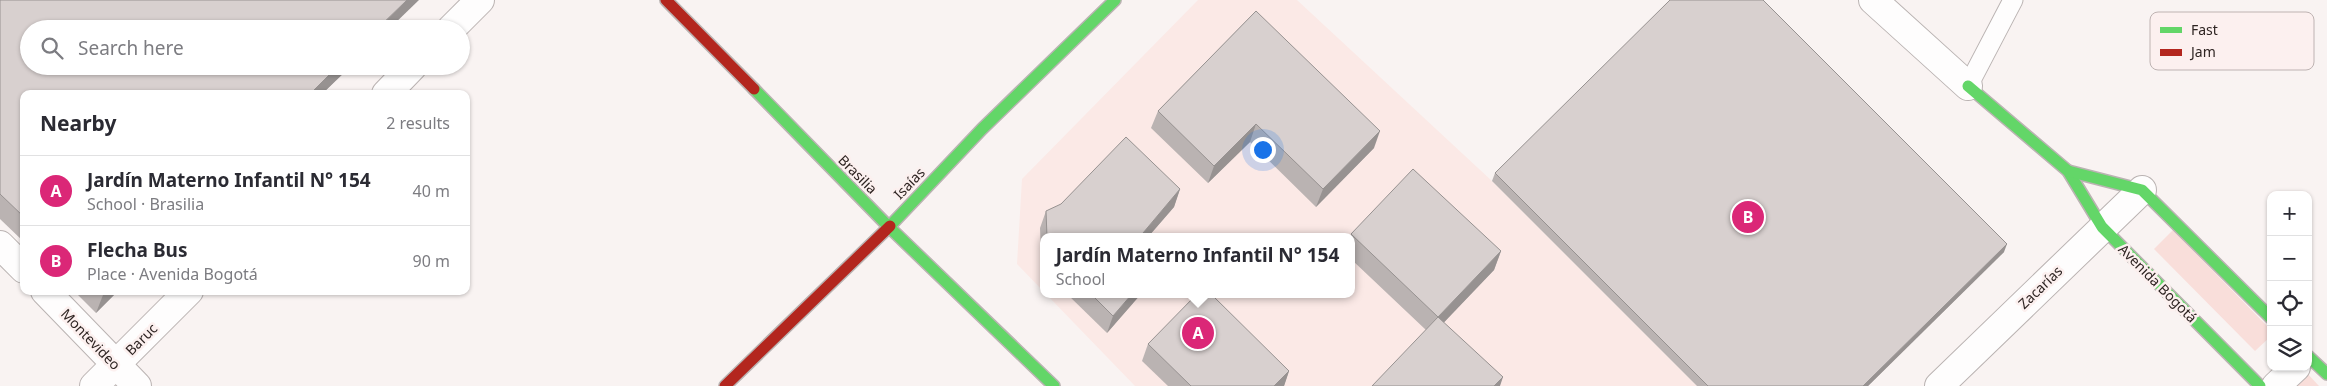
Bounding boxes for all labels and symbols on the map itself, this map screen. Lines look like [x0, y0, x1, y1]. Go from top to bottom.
legend [2150, 12, 2314, 70]
text: Fast [2191, 20, 2218, 39]
text: Jam [2189, 42, 2216, 61]
your location [1250, 137, 1276, 163]
street label: Brasilia [834, 150, 882, 198]
street label: Isaías [889, 163, 929, 203]
pin: B [1732, 198, 1764, 236]
street label: Avenida Bogotá [2115, 240, 2201, 326]
street label: Zacarías [2014, 261, 2066, 313]
street label: Montevideo [57, 304, 125, 374]
pin: A [1182, 314, 1214, 352]
street label: Baruc [121, 319, 161, 359]

